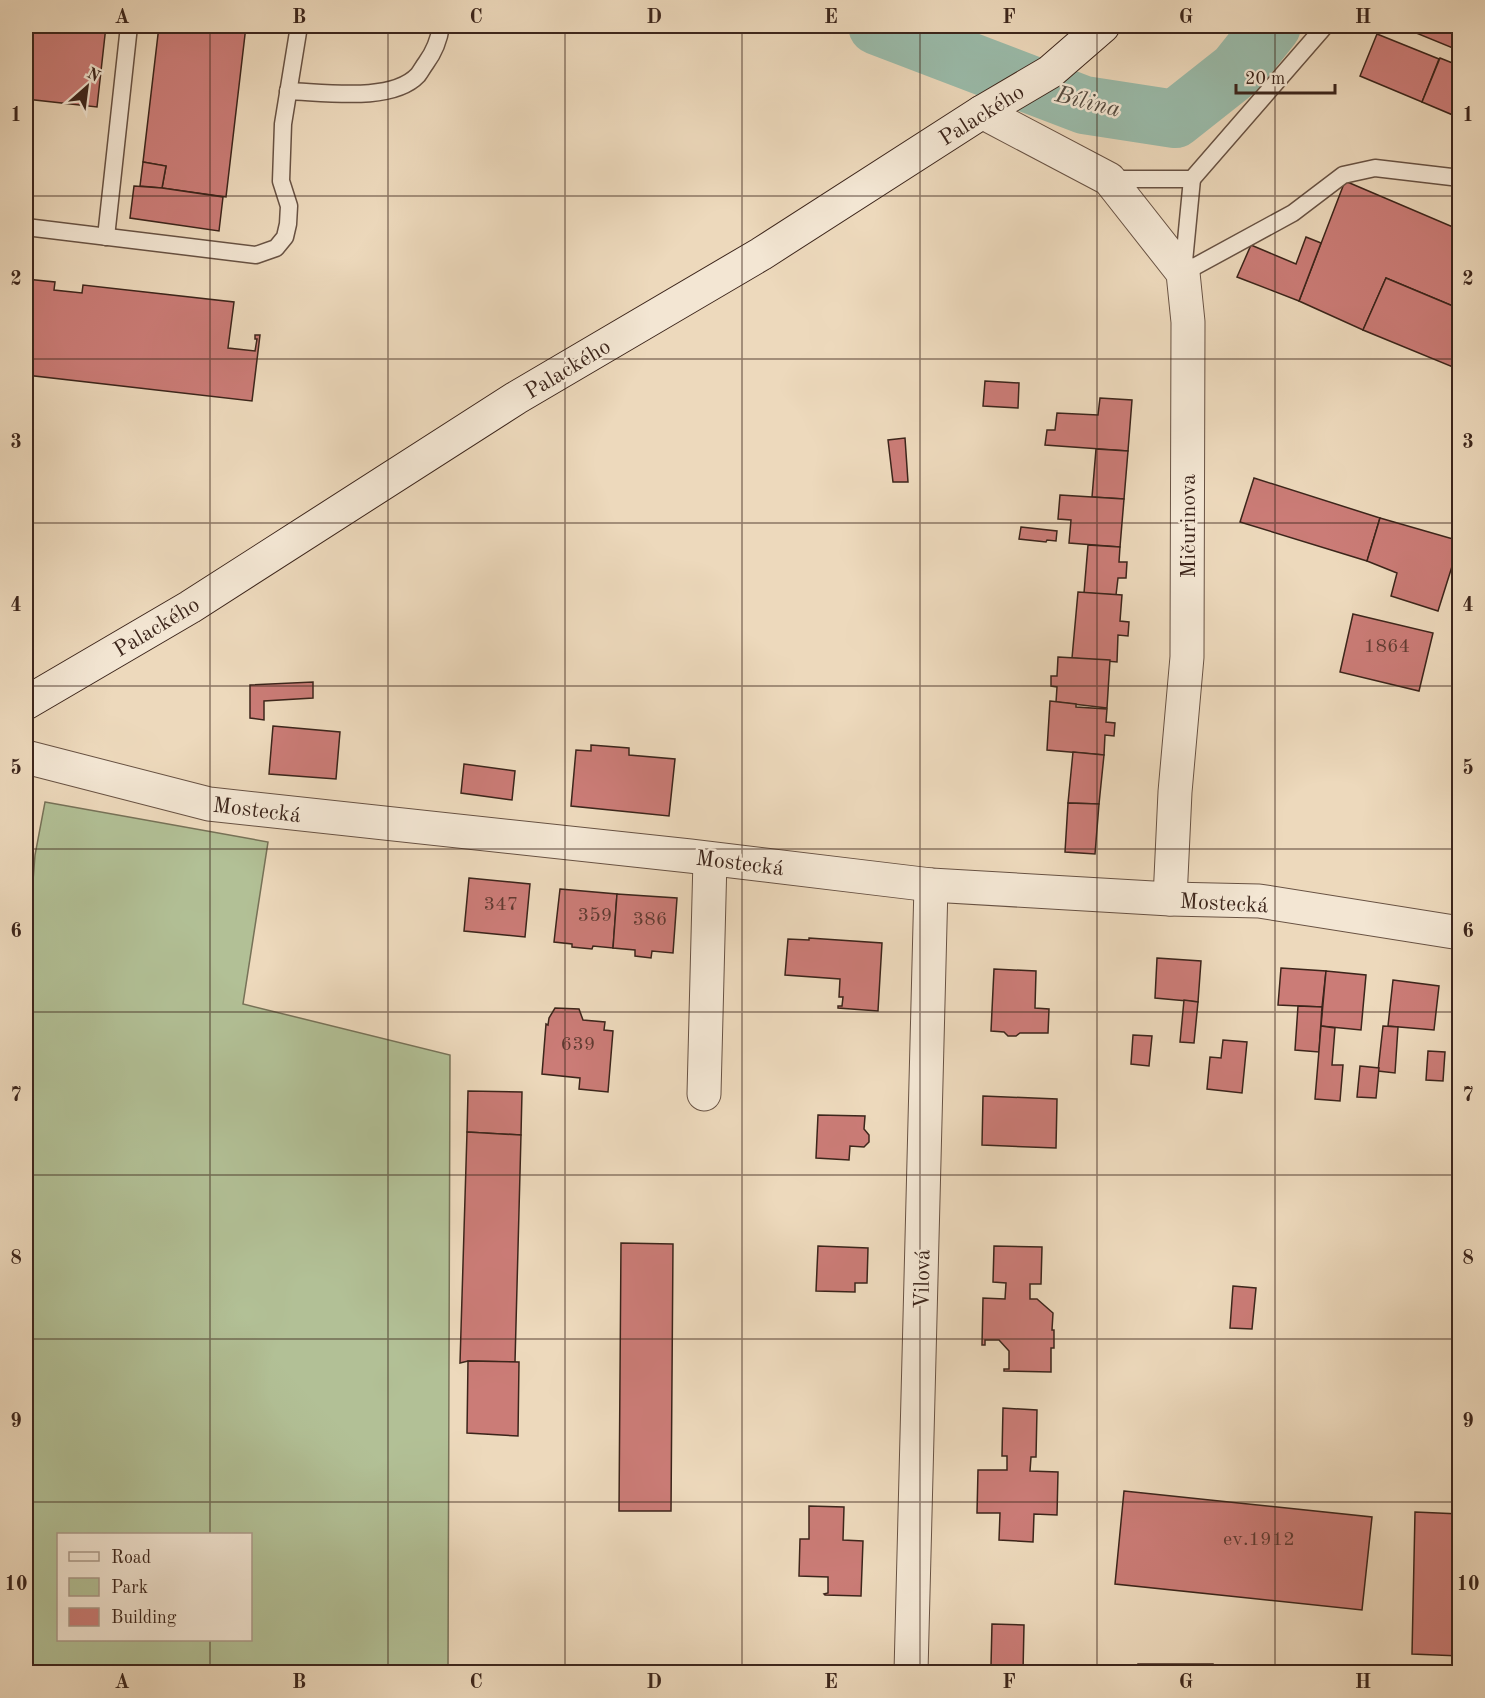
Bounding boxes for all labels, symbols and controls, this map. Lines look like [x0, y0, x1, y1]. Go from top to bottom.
text: A [114, 8, 130, 28]
text: B [292, 8, 306, 28]
text: C [469, 8, 483, 28]
text: D [646, 8, 662, 28]
text: E [824, 8, 838, 28]
text: F [1002, 8, 1016, 28]
text: G [1179, 8, 1193, 28]
text: H [1355, 8, 1371, 28]
north arrow [57, 57, 117, 117]
scale bar [1236, 57, 1335, 95]
text: N [84, 66, 103, 86]
text: 20 m [1245, 70, 1285, 88]
street label: Palackého [936, 81, 1028, 150]
water label: Bílina [1052, 83, 1123, 123]
text: 1 [10, 106, 22, 126]
text: 1 [1462, 106, 1474, 126]
text: 2 [10, 270, 22, 290]
text: 2 [1462, 270, 1474, 290]
street label: Palackého [521, 336, 615, 404]
text: 3 [10, 433, 22, 453]
text: 3 [1462, 433, 1474, 453]
street label: Mičurinova [1178, 474, 1200, 578]
street label: Palackého [110, 594, 204, 662]
text: 4 [10, 596, 22, 616]
text: 4 [1462, 596, 1474, 616]
house number: 1864 [1364, 637, 1410, 657]
text: 5 [10, 758, 22, 779]
text: 5 [1462, 758, 1474, 779]
street label: Mostecká [211, 795, 302, 827]
street label: Mostecká [694, 848, 785, 880]
street label: Mostecká [1179, 891, 1269, 917]
house number: 347 [484, 895, 518, 915]
house number: 359 [578, 906, 612, 926]
house number: 386 [633, 910, 667, 930]
text: 6 [10, 922, 22, 942]
text: 6 [1462, 922, 1474, 942]
house number: 639 [561, 1035, 595, 1055]
text: 7 [10, 1086, 22, 1106]
text: 7 [1462, 1086, 1474, 1106]
text: 8 [10, 1249, 22, 1269]
street label: Vilová [911, 1249, 935, 1309]
text: 8 [1462, 1249, 1474, 1269]
text: 9 [10, 1412, 22, 1432]
text: 9 [1462, 1412, 1474, 1432]
house number: ev.1912 [1223, 1530, 1295, 1550]
legend [57, 1533, 252, 1641]
text: Road [111, 1549, 151, 1567]
text: 10 [4, 1575, 28, 1595]
text: 10 [1456, 1575, 1480, 1595]
text: Park [111, 1579, 148, 1597]
text: Building [111, 1609, 177, 1627]
text: A [114, 1673, 130, 1693]
text: B [292, 1673, 306, 1693]
text: C [469, 1673, 483, 1693]
text: D [646, 1673, 662, 1693]
text: E [824, 1673, 838, 1693]
text: F [1002, 1673, 1016, 1693]
text: G [1179, 1673, 1193, 1693]
text: H [1355, 1673, 1371, 1693]

